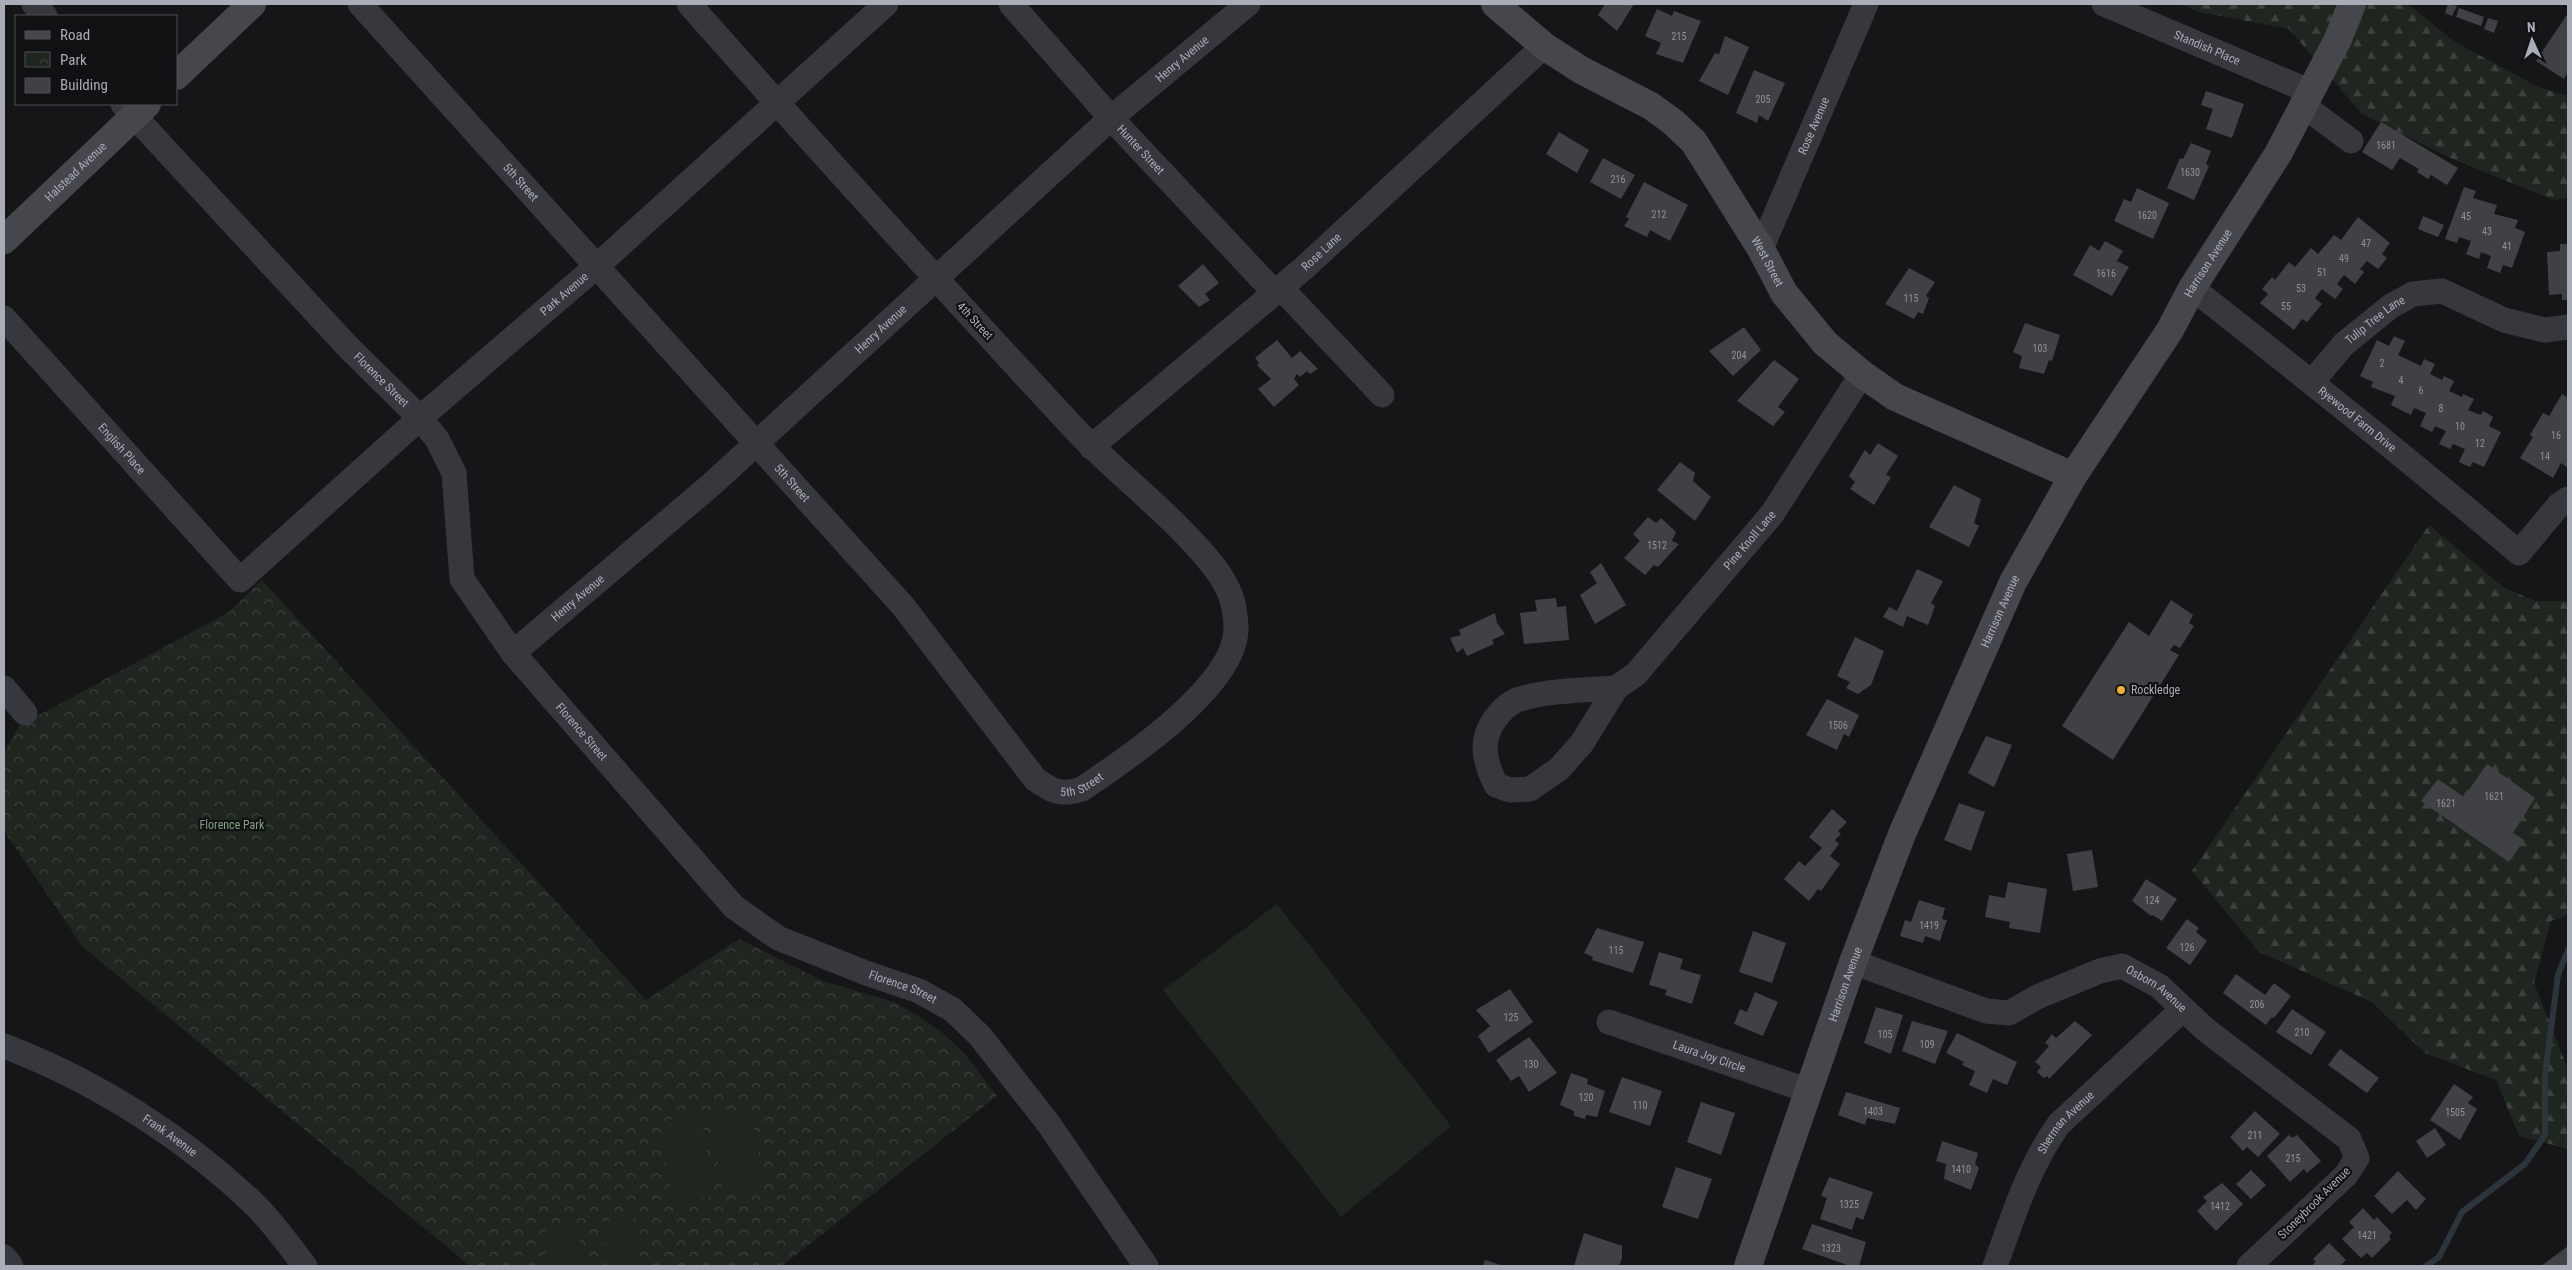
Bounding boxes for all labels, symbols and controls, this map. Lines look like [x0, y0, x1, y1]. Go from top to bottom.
legend [15, 15, 178, 105]
north arrow [2507, 15, 2557, 65]
text: N [2527, 19, 2536, 35]
text: Road [60, 26, 90, 44]
street label: Standish Place [2172, 28, 2243, 68]
house number: 215 [1672, 31, 1686, 42]
street label: Henry Avenue [1153, 32, 1212, 85]
text: Park [60, 51, 87, 69]
text: Building [60, 76, 108, 94]
house number: 205 [1756, 94, 1770, 105]
street label: Rose Avenue [1795, 95, 1832, 157]
street label: Hunter Street [1114, 122, 1168, 178]
street label: Halstead Avenue [42, 139, 110, 204]
house number: 1681 [2376, 140, 2396, 151]
street label: 5th Street [500, 160, 542, 204]
house number: 1630 [2180, 167, 2200, 178]
house number: 216 [1611, 174, 1625, 185]
house number: 212 [1652, 209, 1666, 220]
house number: 1620 [2137, 210, 2157, 221]
house number: 45 [2461, 211, 2471, 222]
street label: Harrison Avenue [2181, 226, 2235, 300]
house number: 43 [2482, 226, 2492, 237]
street label: Rose Lane [1299, 230, 1345, 274]
street label: West Street [1748, 234, 1787, 289]
house number: 47 [2361, 238, 2371, 249]
house number: 41 [2502, 241, 2512, 252]
house number: 49 [2339, 253, 2349, 264]
house number: 51 [2317, 267, 2327, 278]
house number: 1616 [2096, 268, 2116, 279]
street label: Park Avenue [537, 269, 591, 318]
house number: 53 [2296, 283, 2306, 294]
house number: 115 [1904, 293, 1918, 304]
street label: Tulip Tree Lane [2342, 293, 2408, 347]
street label: 4th Street [954, 299, 996, 343]
house number: 55 [2281, 301, 2291, 312]
street label: Henry Avenue [852, 302, 910, 356]
house number: 103 [2033, 343, 2047, 354]
street label: Florence Street [351, 350, 412, 410]
house number: 204 [1732, 350, 1746, 361]
house number: 2 [2380, 358, 2385, 369]
house number: 4 [2399, 375, 2404, 386]
street label: Ryewood Farm Drive [2315, 384, 2399, 455]
house number: 6 [2419, 385, 2424, 396]
house number: 8 [2439, 403, 2444, 414]
street label: English Place [95, 420, 149, 477]
house number: 10 [2455, 421, 2465, 432]
house number: 16 [2551, 430, 2561, 441]
house number: 12 [2475, 438, 2485, 449]
house number: 14 [2540, 451, 2550, 462]
street label: 5th Street [771, 461, 813, 505]
street label: Pine Knoll Lane [1721, 508, 1779, 573]
house number: 1512 [1647, 540, 1667, 551]
street label: Henry Avenue [548, 571, 607, 624]
street label: Harrison Avenue [1978, 572, 2023, 650]
place label: Rockledge [2131, 683, 2181, 697]
marker: Rockledge [2115, 684, 2127, 696]
street label: Florence Street [553, 700, 611, 764]
house number: 1506 [1828, 720, 1848, 731]
street label: 5th Street [1060, 769, 1106, 799]
house number: 1621 [2484, 791, 2504, 802]
house number: 1621 [2436, 798, 2456, 809]
park label: Florence Park [200, 818, 265, 832]
house number: 124 [2145, 895, 2159, 906]
house number: 1419 [1919, 920, 1939, 931]
house number: 126 [2180, 942, 2194, 953]
house number: 115 [1609, 945, 1623, 956]
street label: Harrison Avenue [1826, 945, 1865, 1023]
street label: Osborn Avenue [2123, 962, 2190, 1015]
street label: Florence Street [867, 967, 940, 1007]
house number: 206 [2250, 999, 2264, 1010]
house number: 125 [1504, 1012, 1518, 1023]
house number: 210 [2295, 1027, 2309, 1038]
house number: 105 [1878, 1029, 1892, 1040]
street label: Laura Joy Circle [1671, 1038, 1748, 1076]
house number: 109 [1920, 1039, 1934, 1050]
house number: 130 [1524, 1059, 1538, 1070]
street label: Sherman Avenue [2035, 1088, 2097, 1156]
house number: 120 [1579, 1092, 1593, 1103]
house number: 110 [1633, 1100, 1647, 1111]
house number: 1403 [1863, 1106, 1883, 1117]
house number: 1505 [2445, 1107, 2465, 1118]
street label: Frank Avenue [140, 1111, 200, 1160]
house number: 211 [2248, 1130, 2262, 1141]
house number: 215 [2286, 1153, 2300, 1164]
house number: 1410 [1951, 1164, 1971, 1175]
street label: Stoneybrook Avenue [2275, 1164, 2353, 1242]
house number: 1325 [1839, 1199, 1859, 1210]
house number: 1412 [2210, 1201, 2230, 1212]
house number: 1421 [2357, 1230, 2377, 1241]
house number: 1323 [1821, 1243, 1841, 1254]

